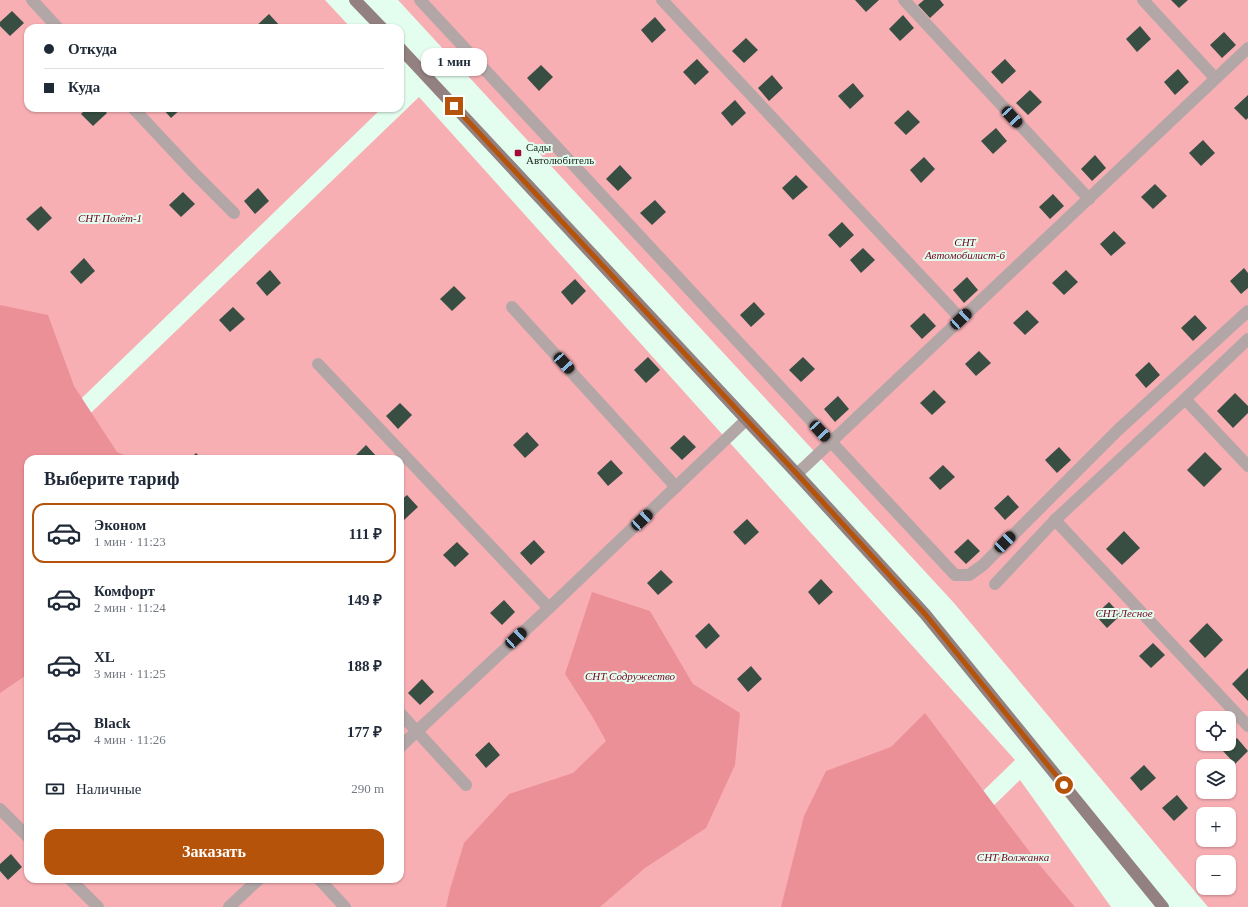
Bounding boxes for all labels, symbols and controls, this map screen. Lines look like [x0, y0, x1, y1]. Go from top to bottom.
text: Откуда [68, 41, 117, 57]
callout: 1 мин [421, 48, 487, 76]
text: 1 мин [437, 54, 471, 69]
text: Куда [68, 79, 100, 95]
route end [445, 97, 463, 115]
car [999, 104, 1025, 130]
place label: Сады Автолюбитель [526, 141, 594, 166]
marker: Сады Автолюбитель [513, 148, 523, 158]
park label: СНТ Полёт-1 [78, 212, 142, 224]
park label: СНТ Автомобилист-6 [924, 236, 1006, 261]
car [948, 306, 974, 332]
car [552, 350, 576, 376]
car [807, 418, 833, 444]
text: Выберите тариф [44, 469, 179, 489]
car [629, 507, 655, 533]
icon: car [46, 515, 82, 551]
text: Эконом [94, 517, 146, 533]
text: 111 ₽ [349, 526, 382, 542]
car [992, 529, 1018, 555]
text: 1 мин · 11:23 [94, 534, 166, 549]
icon: car [46, 581, 82, 617]
text: Комфорт [94, 583, 155, 599]
text: 149 ₽ [347, 592, 382, 608]
text: 2 мин · 11:24 [94, 600, 166, 615]
park label: СНТ Лесное [1095, 607, 1153, 619]
car [503, 625, 529, 651]
icon: car [46, 647, 82, 683]
text: XL [94, 649, 115, 665]
text: 188 ₽ [347, 658, 382, 674]
text: 3 мин · 11:25 [94, 666, 166, 681]
park label: СНТ Содружество [585, 670, 676, 682]
map controls [1196, 711, 1236, 895]
button: locate [1196, 711, 1236, 751]
icon: car [46, 713, 82, 749]
text: Black [94, 715, 131, 731]
text: 177 ₽ [347, 724, 382, 740]
text: 4 мин · 11:26 [94, 732, 166, 747]
button: layers [1196, 759, 1236, 799]
route start [1055, 776, 1073, 794]
icon: cash [44, 778, 66, 800]
text: Наличные [76, 781, 141, 797]
text: 290 m [351, 781, 384, 796]
button: + [1196, 807, 1236, 847]
button: Заказать [44, 829, 384, 875]
park label: СНТ Волжанка [977, 851, 1050, 863]
button: − [1196, 855, 1236, 895]

